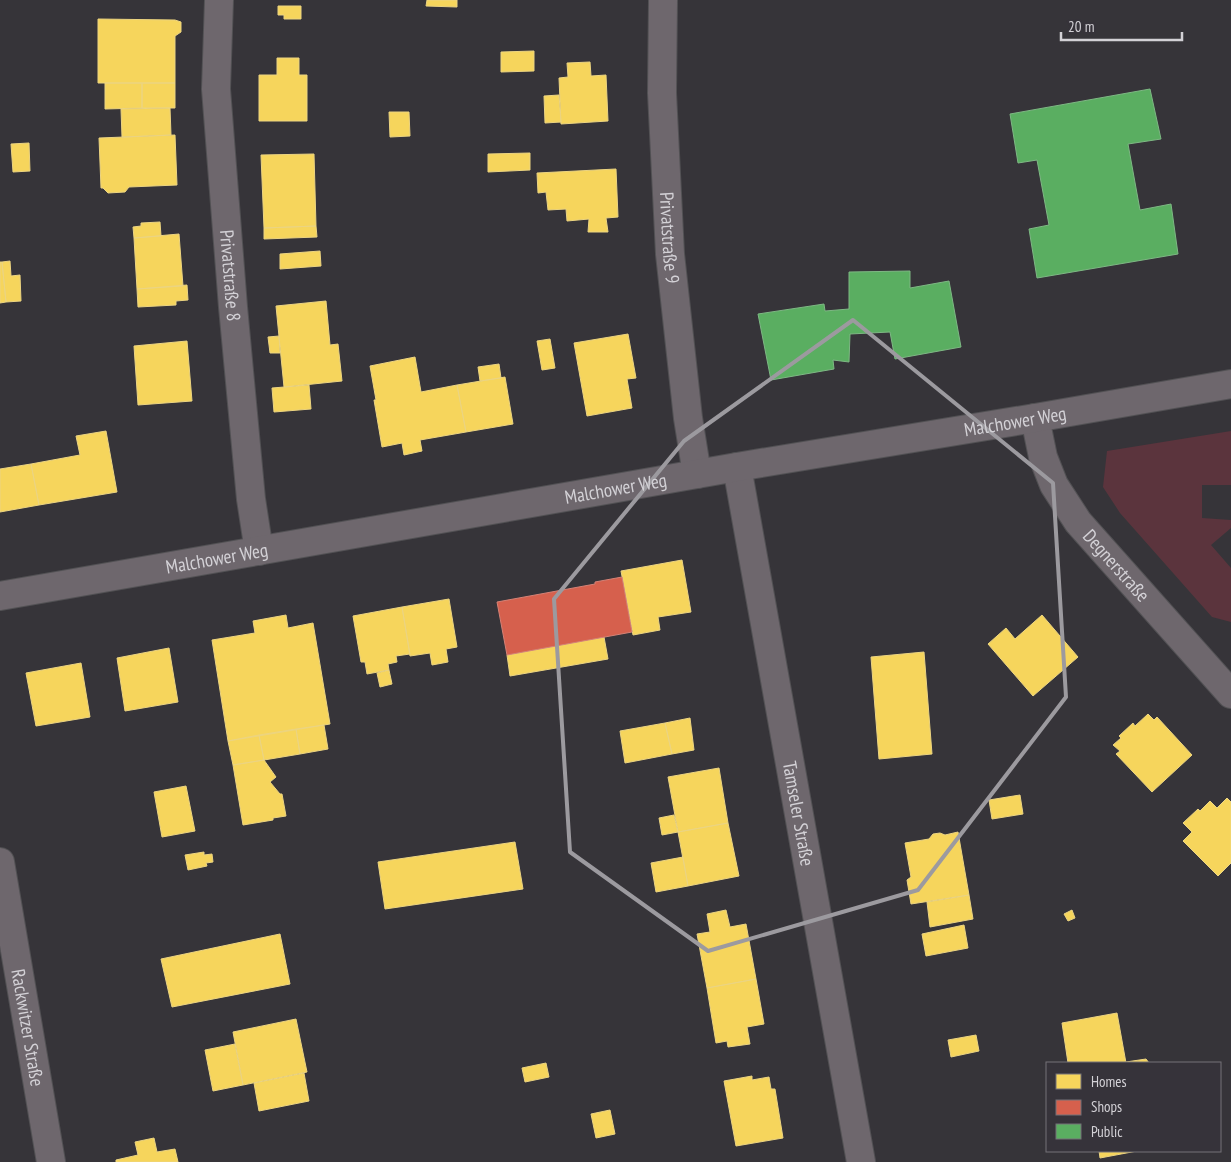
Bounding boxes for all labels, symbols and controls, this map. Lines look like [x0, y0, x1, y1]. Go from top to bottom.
scale bar [1061, 10, 1182, 42]
text: 20 m [1068, 17, 1094, 36]
street label: Privatstraße 9 [655, 191, 685, 285]
street label: Privatstraße 8 [215, 229, 246, 322]
street label: Malchower Weg [962, 401, 1068, 441]
street label: Malchower Weg [563, 468, 669, 509]
street label: Degnerstraße [1078, 524, 1155, 607]
street label: Malchower Weg [164, 537, 270, 579]
street label: Tamseler Straße [778, 759, 820, 868]
street label: Rackwitzer Straße [6, 967, 50, 1088]
legend [1046, 1062, 1221, 1152]
text: Homes [1091, 1072, 1127, 1091]
text: Shops [1091, 1097, 1122, 1116]
text: Public [1091, 1122, 1123, 1141]

